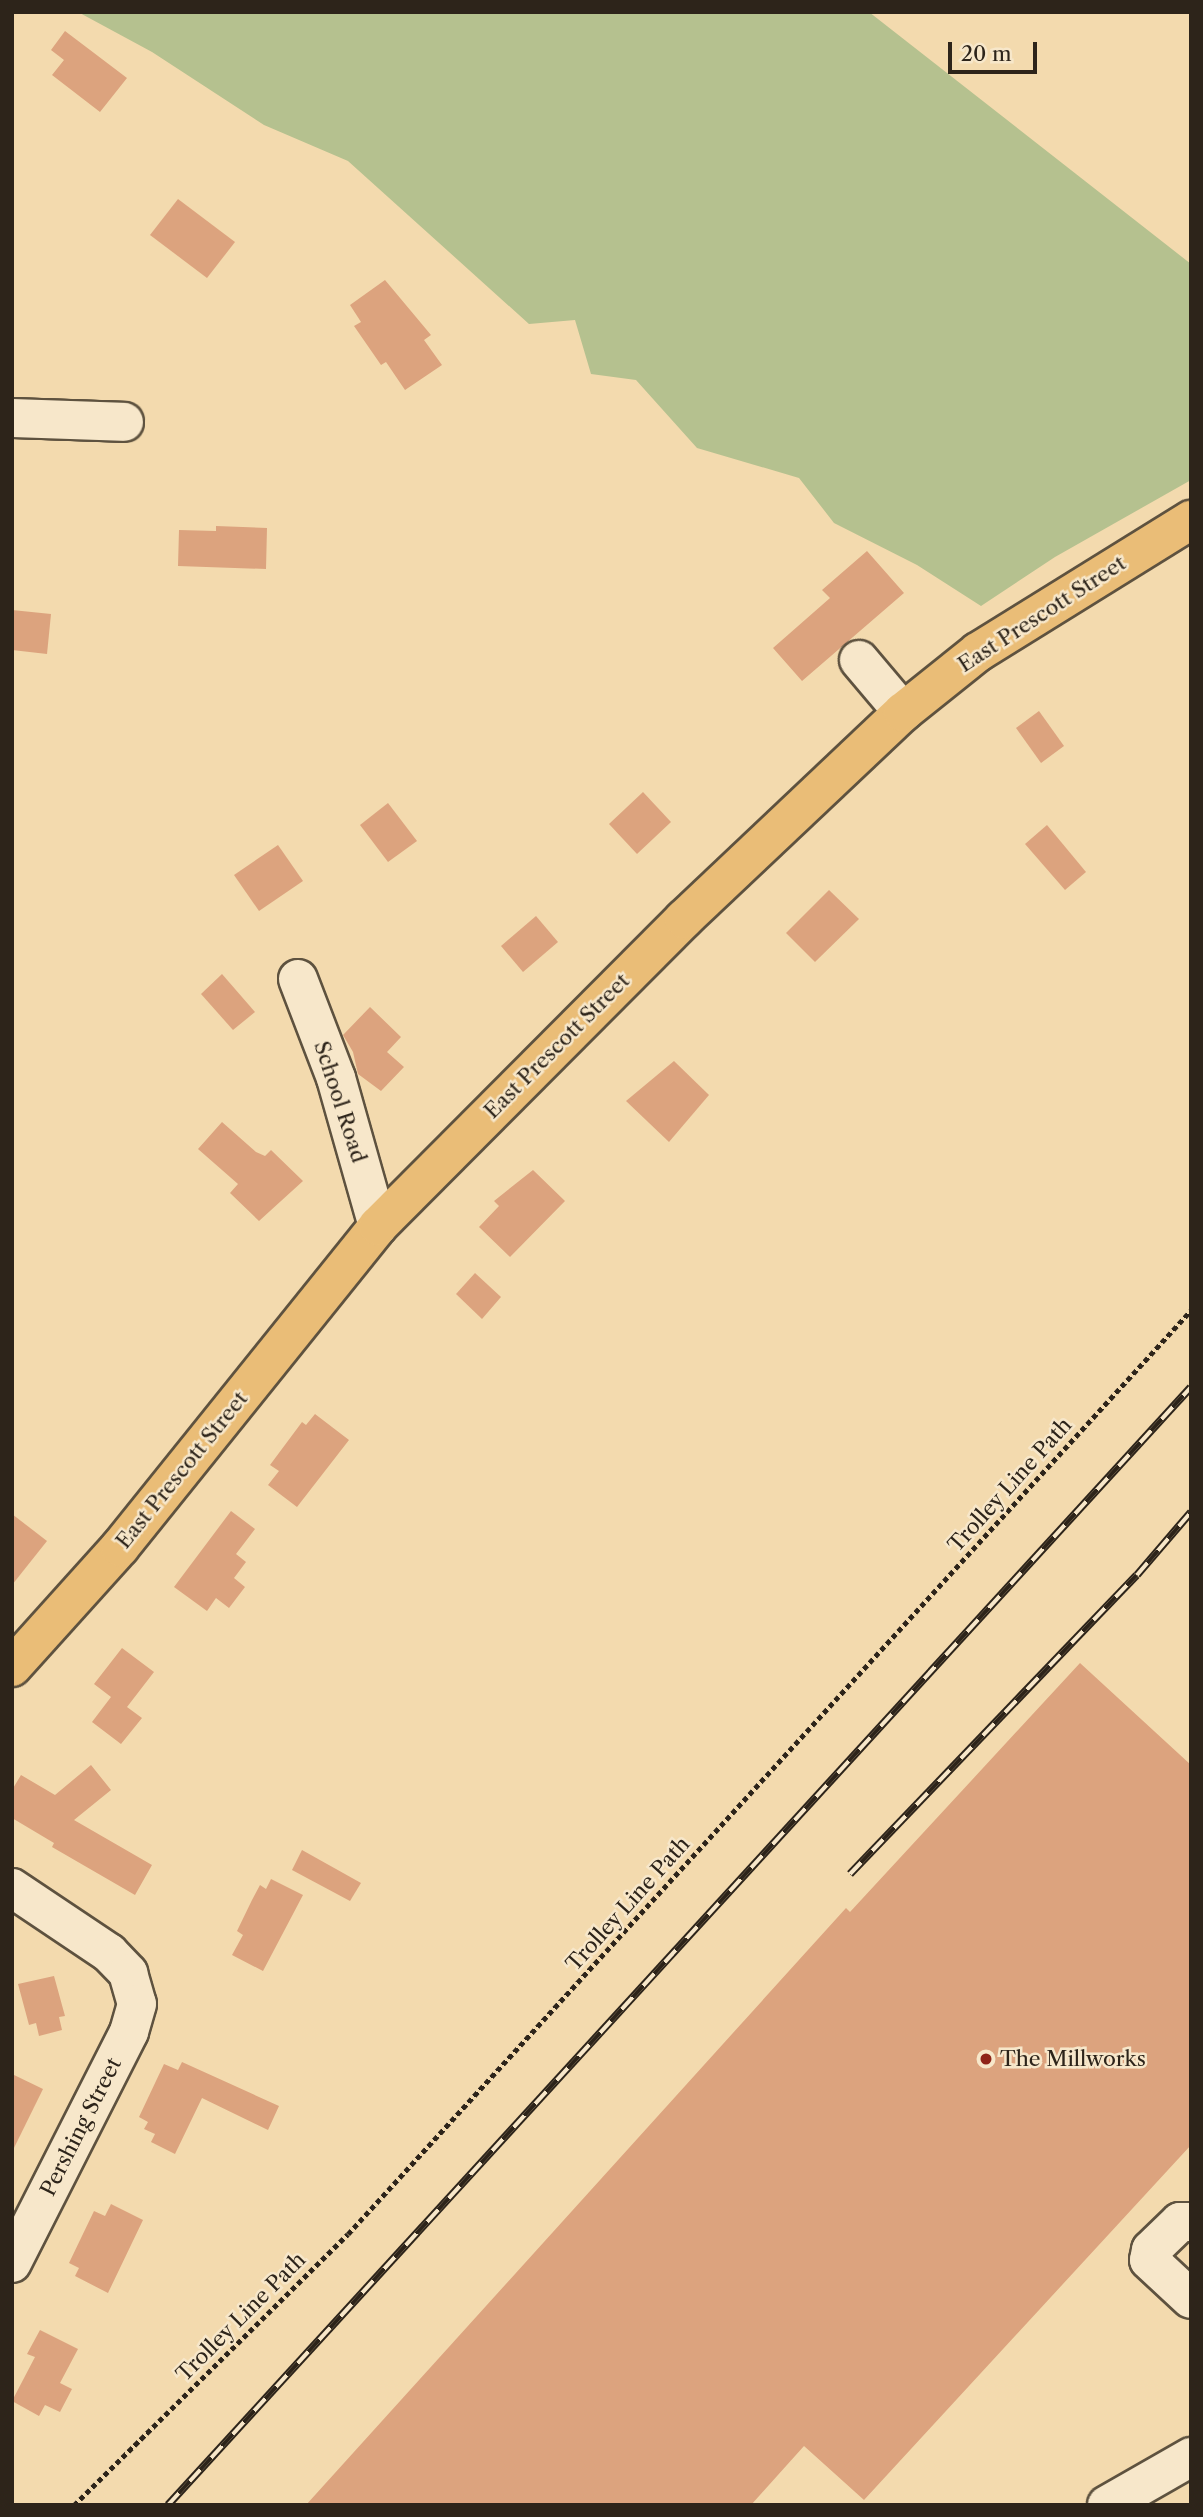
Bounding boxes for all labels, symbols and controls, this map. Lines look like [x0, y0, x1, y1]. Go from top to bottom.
scale bar [951, 28, 1040, 72]
text: 20 m [961, 41, 1012, 66]
street label: East Prescott Street [953, 550, 1131, 678]
street label: East Prescott Street [479, 968, 635, 1124]
street label: School Road [309, 1038, 371, 1166]
street label: East Prescott Street [111, 1386, 253, 1554]
street label: Trolley Line Path [943, 1412, 1077, 1558]
street label: Trolley Line Path [561, 1831, 695, 1977]
place label: The Millworks [1000, 2046, 1146, 2072]
marker: The Millworks [978, 2051, 994, 2067]
street label: Pershing Street [35, 2054, 127, 2200]
street label: Trolley Line Path [171, 2247, 311, 2387]

